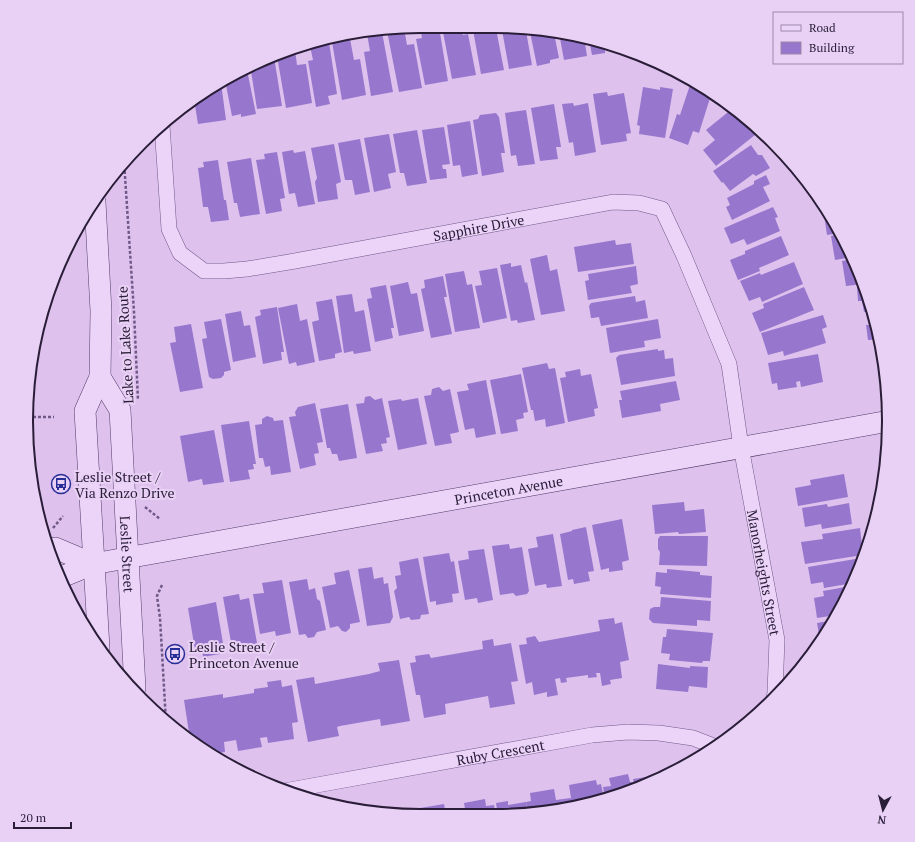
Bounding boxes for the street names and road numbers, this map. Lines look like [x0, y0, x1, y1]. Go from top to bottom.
street label: Sapphire Drive [431, 209, 526, 245]
street label: Lake to Lake Route [112, 286, 138, 404]
street label: Princeton Avenue [453, 470, 564, 508]
street label: Manorheights Street [743, 508, 786, 638]
street label: Leslie Street [116, 515, 139, 594]
street label: Ruby Crescent [455, 734, 547, 769]

